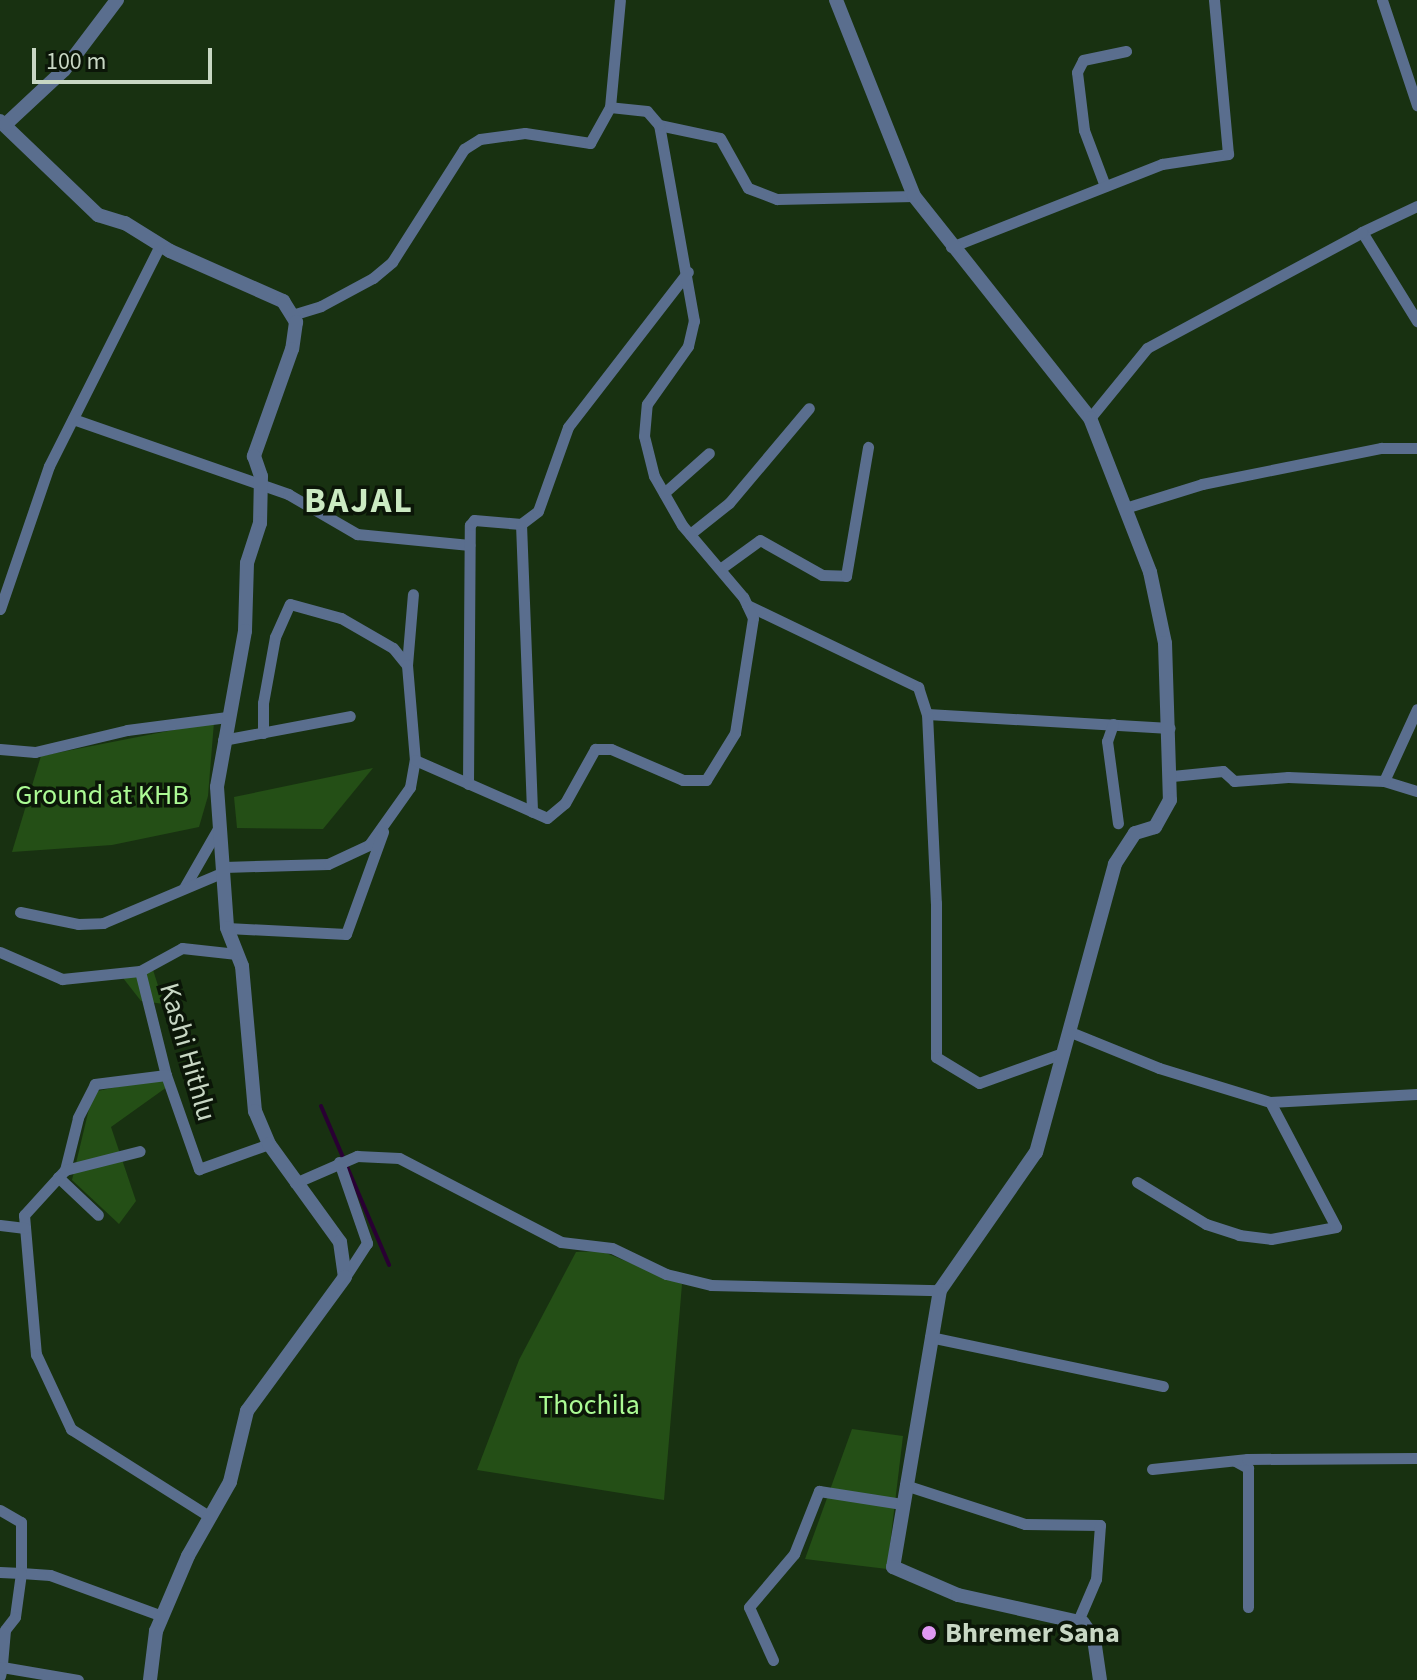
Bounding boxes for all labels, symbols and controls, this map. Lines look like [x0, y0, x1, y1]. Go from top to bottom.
scale bar [36, 32, 216, 82]
text: 100 m [46, 44, 106, 79]
district label: BAJAL [304, 479, 414, 523]
park label: Ground at KHB [15, 778, 189, 812]
street label: Kashi Hithlu [152, 979, 224, 1125]
park label: Thochila [538, 1388, 640, 1422]
place label: Bhremer Sana [945, 1616, 1120, 1650]
marker: Bhremer Sana [920, 1624, 938, 1642]

